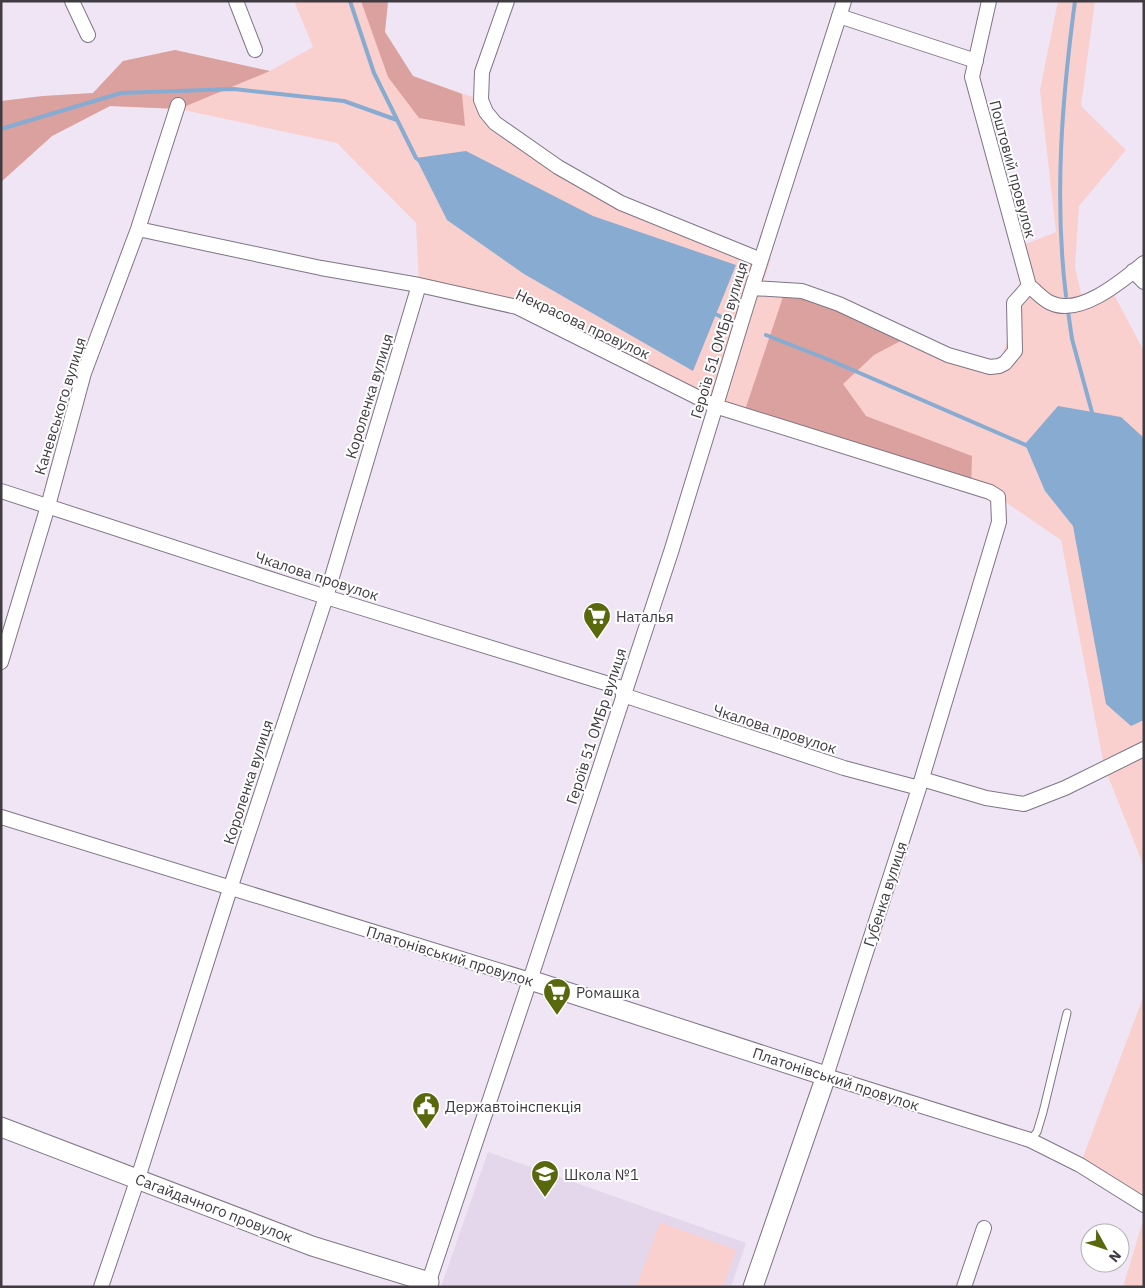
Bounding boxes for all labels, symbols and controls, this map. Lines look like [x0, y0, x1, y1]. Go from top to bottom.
street label: Поштовий провулок [985, 98, 1041, 240]
street label: Героїв 51 ОМБр вулиця [686, 259, 752, 421]
street label: Некрасова провулок [513, 285, 653, 363]
street label: Короленка вулиця [341, 331, 397, 461]
street label: Каневського вулиця [30, 335, 90, 477]
street label: Чкалова провулок [253, 547, 381, 605]
supermarket icon: Наталья [582, 601, 612, 640]
place label: Наталья [616, 607, 674, 626]
street label: Героїв 51 ОМБр вулиця [562, 646, 630, 806]
street label: Чкалова провулок [711, 700, 839, 758]
street label: Короленка вулиця [219, 717, 277, 847]
street label: Губенка вулиця [859, 839, 911, 949]
street label: Платонівський провулок [364, 921, 536, 991]
supermarket icon: Ромашка [542, 977, 572, 1016]
place label: Ромашка [576, 983, 640, 1002]
street label: Платонівський провулок [750, 1043, 922, 1115]
public building icon: Державтоінспекція [411, 1091, 441, 1130]
place label: Державтоінспекція [445, 1097, 581, 1116]
school or university icon: Школа №1 [530, 1159, 560, 1198]
place label: Школа №1 [564, 1165, 639, 1184]
street label: Сагайдачного провулок [133, 1169, 295, 1247]
north arrow [1080, 1223, 1130, 1273]
text: N [1105, 1247, 1125, 1266]

